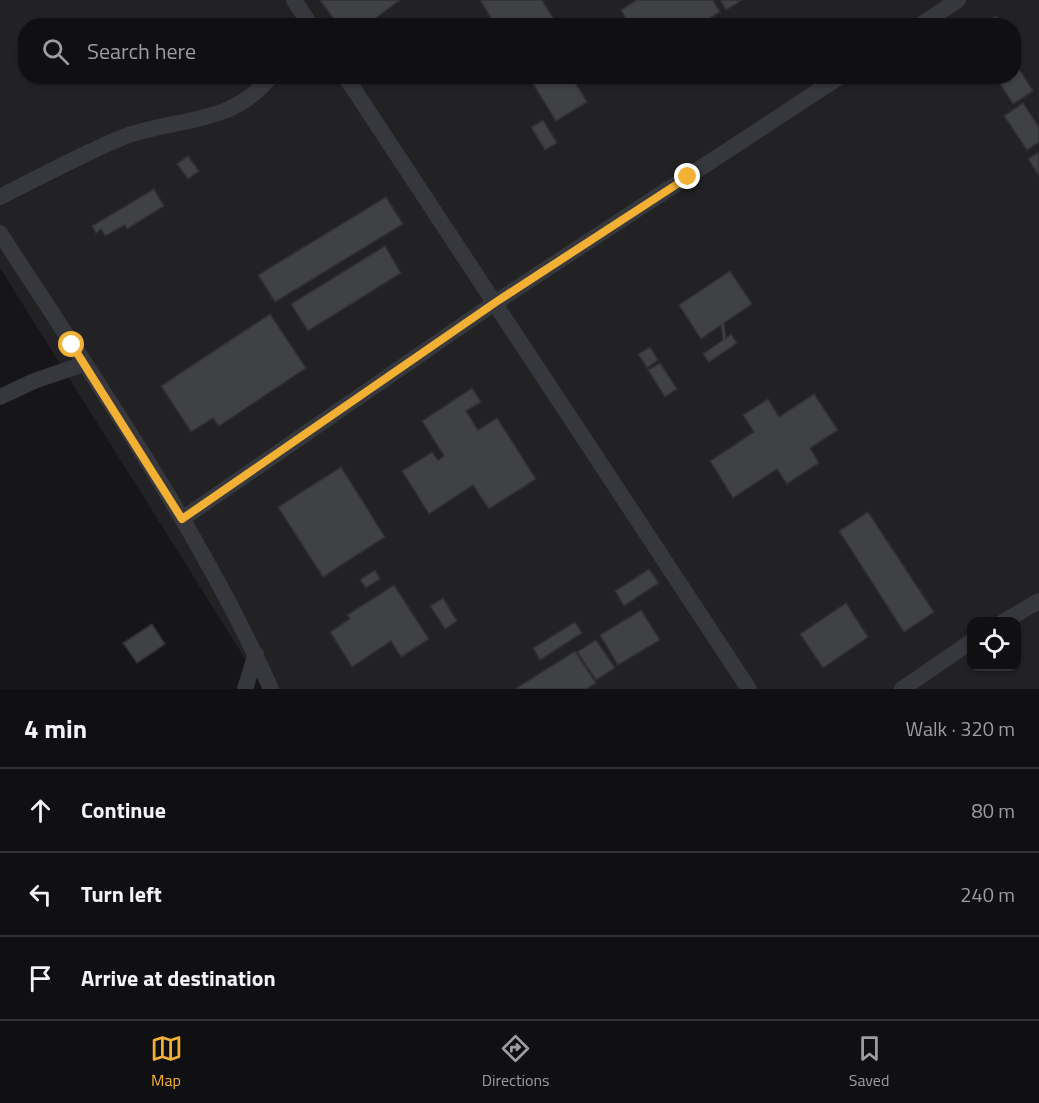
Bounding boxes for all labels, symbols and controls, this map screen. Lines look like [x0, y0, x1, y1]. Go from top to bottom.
search box [18, 18, 1021, 84]
text: Search here [87, 34, 196, 68]
icon: search [39, 35, 72, 68]
route end [674, 163, 700, 189]
route start [58, 331, 84, 357]
map controls [967, 617, 1021, 671]
button: locate [967, 617, 1021, 671]
text: 4 min [24, 709, 87, 748]
text: Walk · 320 m [906, 713, 1015, 744]
text: Continue [81, 793, 166, 827]
icon: ahead [24, 794, 57, 827]
text: 80 m [971, 795, 1015, 826]
text: Turn left [81, 877, 162, 911]
icon: left [24, 878, 57, 911]
text: 240 m [960, 879, 1015, 910]
text: Arrive at destination [81, 961, 276, 995]
icon: arrive [24, 962, 57, 995]
tab: Map [150, 1032, 183, 1092]
tab: Directions [482, 1032, 550, 1092]
tab: Saved [849, 1032, 889, 1092]

